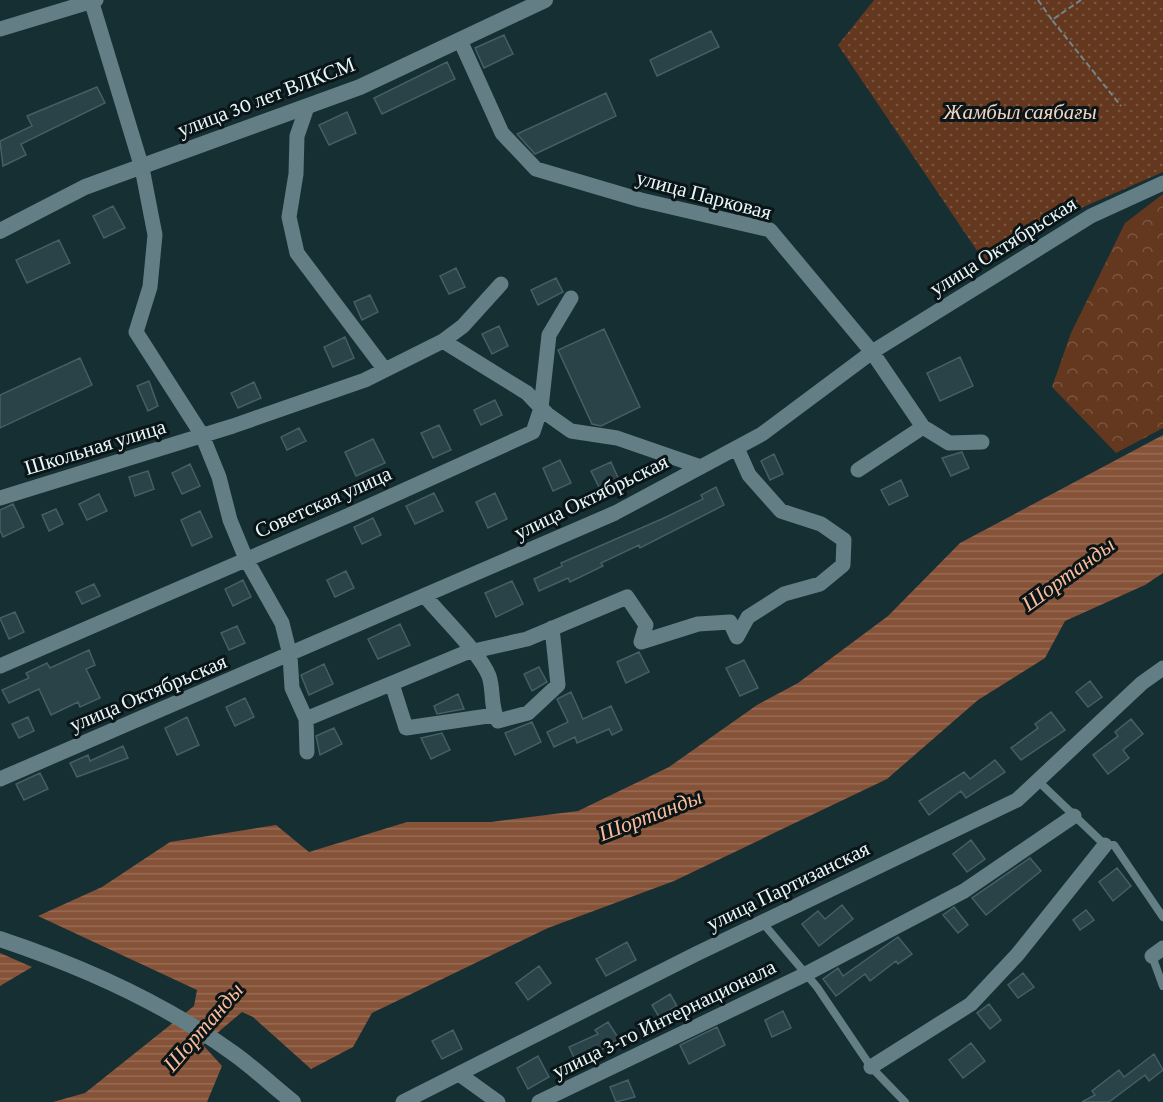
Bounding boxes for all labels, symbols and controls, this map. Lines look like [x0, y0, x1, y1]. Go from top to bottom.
street label: улица 30 лет ВЛКСМ [174, 52, 358, 142]
park label: Жамбыл саябағы [942, 100, 1097, 124]
street label: улица Парковая [634, 165, 775, 225]
street label: улица Октябрьская [925, 191, 1081, 301]
street label: Школьная улица [21, 414, 169, 480]
street label: улица Октябрьская [510, 449, 672, 545]
street label: Советская улица [251, 461, 396, 543]
water label: Шортанды [1016, 532, 1119, 617]
street label: улица Октябрьская [66, 649, 231, 737]
water label: Шортанды [594, 784, 705, 847]
street label: улица Партизанская [703, 836, 874, 936]
street label: улица 3-го Интернационала [548, 954, 780, 1084]
water label: Шортанды [157, 978, 248, 1077]

